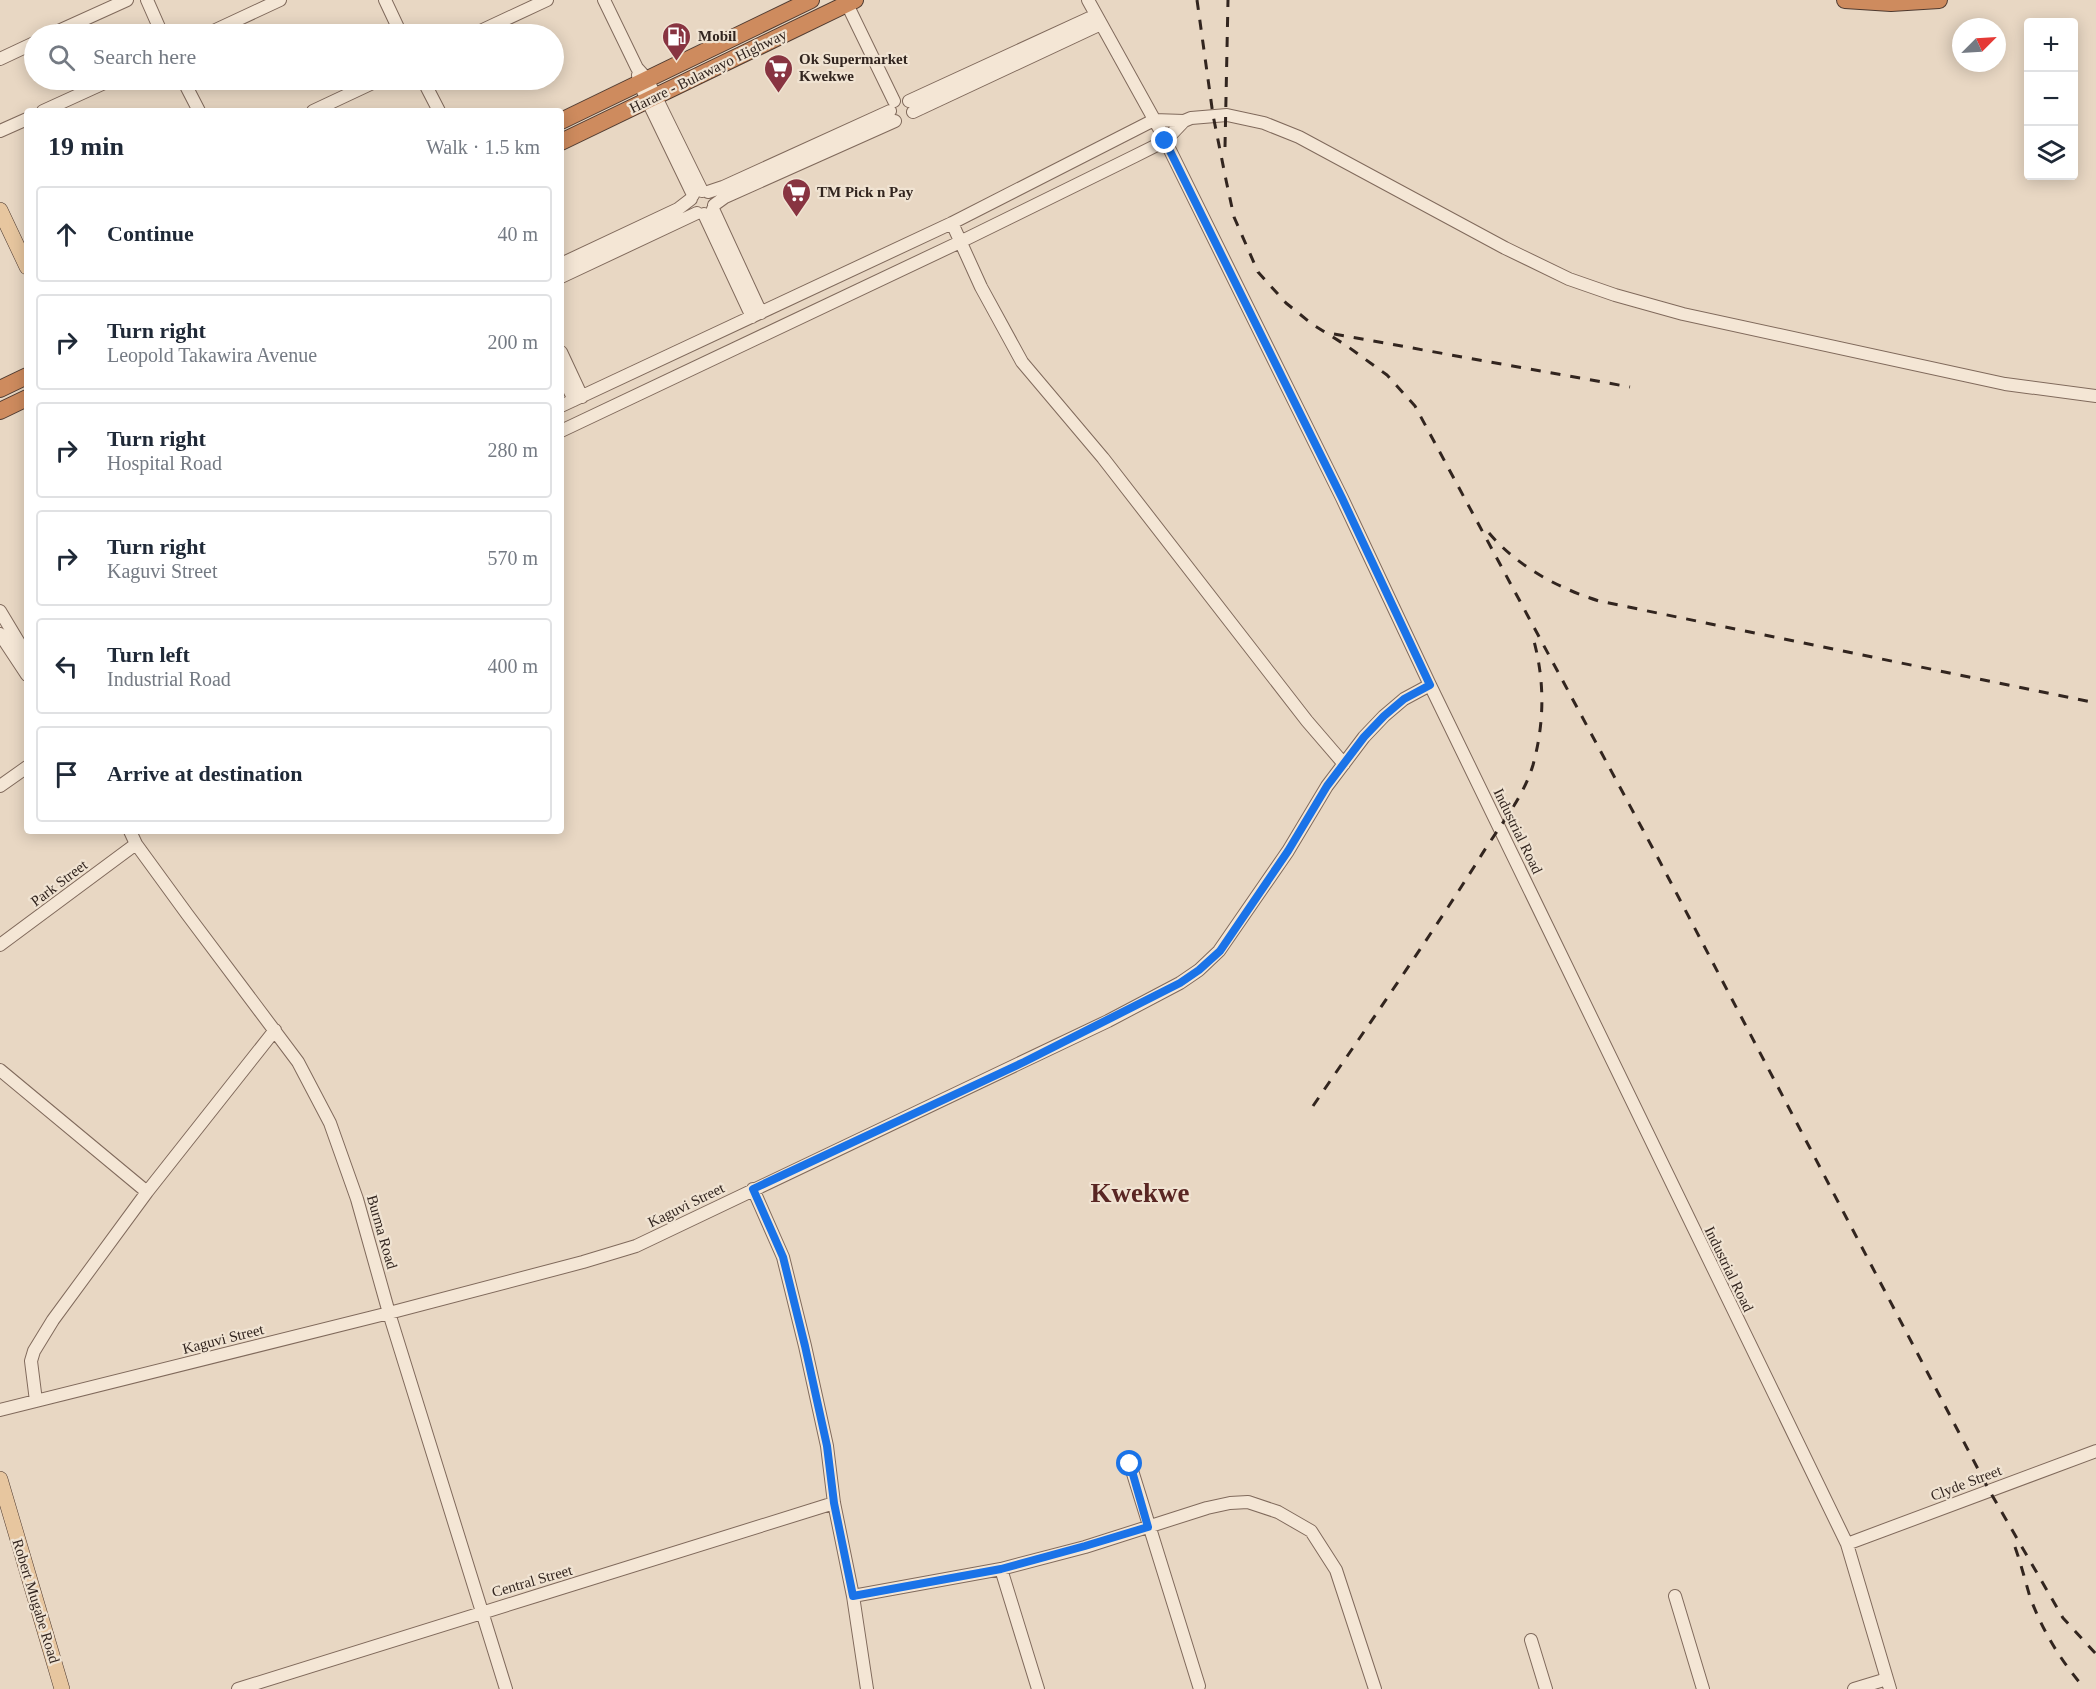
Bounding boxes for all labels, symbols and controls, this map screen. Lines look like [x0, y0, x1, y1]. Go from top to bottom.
north arrow [1952, 18, 2006, 72]
map controls [2024, 18, 2078, 180]
button: + [2024, 18, 2078, 72]
fuel station icon: Mobil [661, 20, 693, 62]
search box [24, 24, 564, 90]
street label: Harare - Bulawayo Highway [627, 26, 790, 116]
place label: Mobil [698, 28, 736, 44]
icon: search [45, 41, 78, 74]
text: Search here [93, 44, 196, 69]
place label: Ok Supermarket Kwekwe [799, 51, 908, 84]
supermarket icon: Ok Supermarket Kwekwe [762, 52, 794, 94]
button: − [2024, 72, 2078, 126]
button: layers [2024, 126, 2078, 180]
route end [1151, 127, 1177, 153]
text: 19 min [48, 132, 124, 161]
text: Walk · 1.5 km [426, 136, 540, 158]
supermarket icon: TM Pick n Pay [780, 176, 812, 218]
place label: TM Pick n Pay [817, 184, 914, 200]
icon: ahead [50, 218, 83, 251]
text: Continue [107, 221, 194, 246]
text: 40 m [497, 223, 538, 245]
text: Turn right [107, 318, 206, 343]
icon: right [50, 326, 83, 359]
text: 200 m [487, 331, 538, 353]
text: Leopold Takawira Avenue [107, 344, 317, 366]
text: Turn right [107, 426, 206, 451]
icon: right [50, 434, 83, 467]
text: 280 m [487, 439, 538, 461]
text: Hospital Road [107, 452, 222, 474]
text: Turn right [107, 534, 206, 559]
icon: right [50, 542, 83, 575]
text: 570 m [487, 547, 538, 569]
text: Kaguvi Street [107, 560, 218, 582]
text: Turn left [107, 642, 190, 667]
icon: left [50, 650, 83, 683]
text: 400 m [487, 655, 538, 677]
text: Industrial Road [107, 668, 231, 690]
icon: arrive [50, 758, 83, 791]
text: Arrive at destination [107, 761, 303, 786]
street label: Industrial Road [1490, 786, 1546, 877]
street label: Park Street [28, 856, 91, 909]
district label: Kwekwe [1091, 1178, 1190, 1208]
street label: Kaguvi Street [645, 1179, 728, 1230]
street label: Burma Road [364, 1193, 400, 1271]
street label: Industrial Road [1701, 1224, 1757, 1315]
street label: Kaguvi Street [181, 1321, 266, 1357]
route start [1116, 1450, 1142, 1476]
street label: Clyde Street [1928, 1462, 2004, 1504]
street label: Robert Mugabe Road [9, 1537, 63, 1666]
street label: Central Street [490, 1562, 575, 1600]

